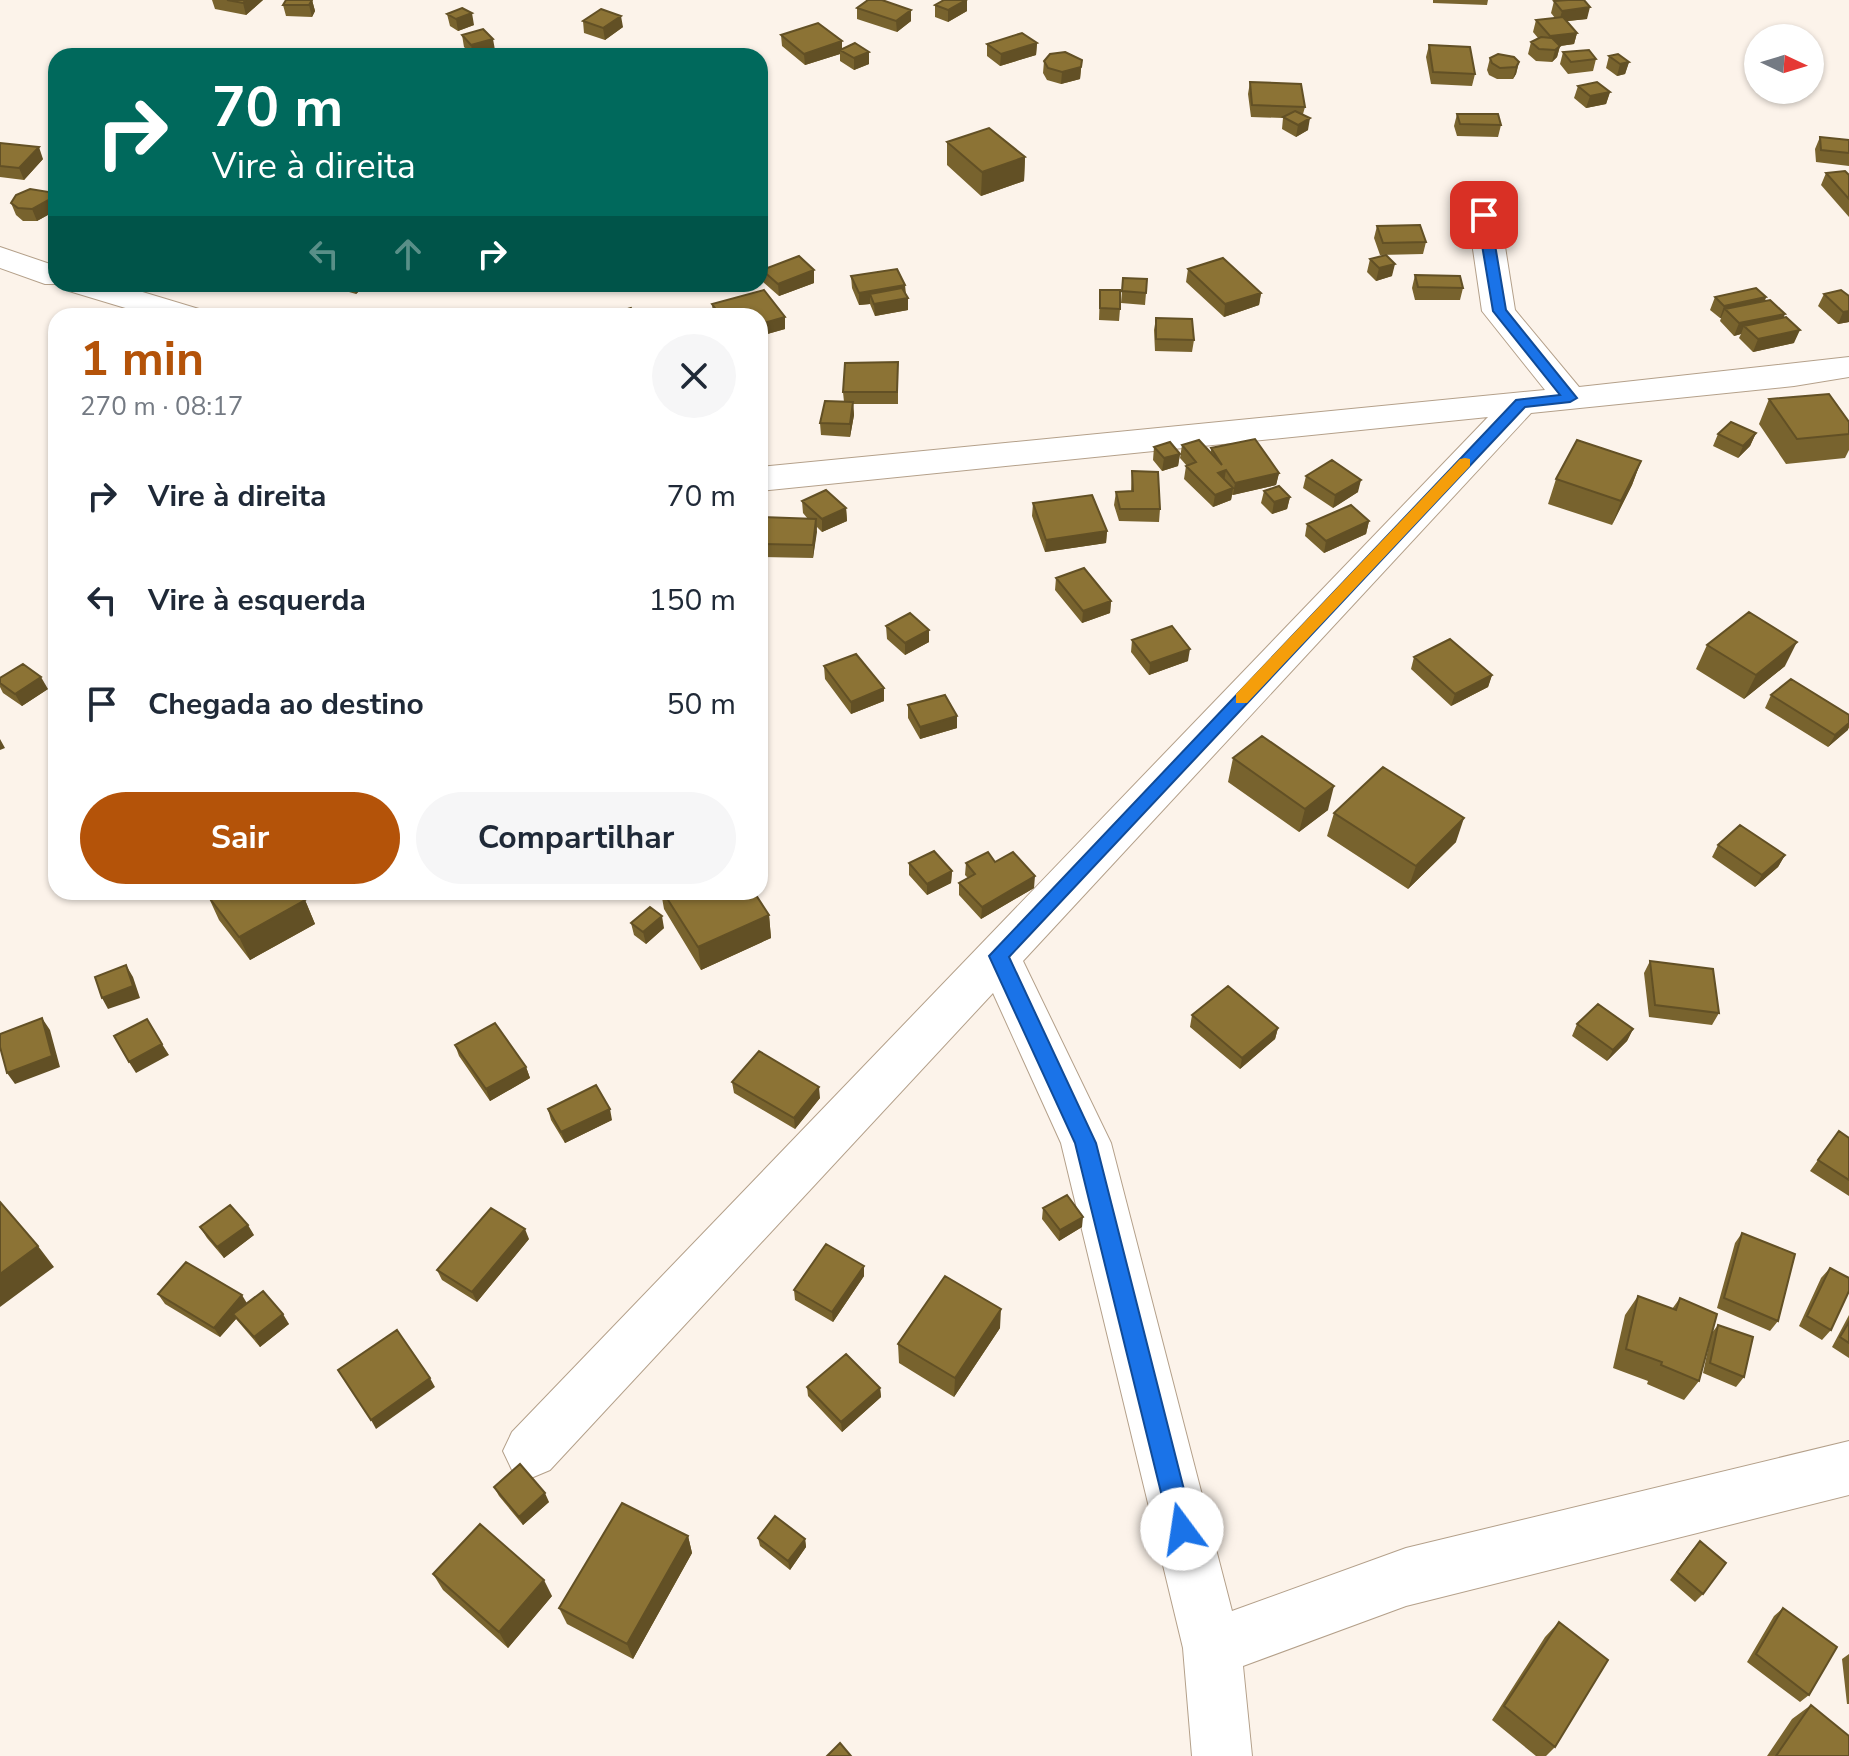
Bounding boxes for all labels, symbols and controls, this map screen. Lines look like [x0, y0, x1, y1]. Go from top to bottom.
north arrow [1744, 24, 1824, 104]
map controls [1744, 24, 1824, 104]
text: 70 m [212, 69, 343, 146]
icon: right [80, 80, 184, 184]
text: Vire à direita [212, 142, 416, 191]
pin [1450, 181, 1518, 249]
icon: arrive [1462, 193, 1506, 237]
icon: left [302, 232, 346, 276]
icon: ahead [386, 232, 430, 276]
icon: right [470, 232, 514, 276]
text: 1 min [80, 326, 204, 392]
button: close [652, 334, 736, 418]
text: 270 m · 08:17 [80, 389, 243, 424]
icon: right [80, 474, 124, 518]
text: Vire à direita [148, 476, 326, 517]
text: 70 m [667, 476, 736, 517]
icon: left [80, 578, 124, 622]
text: Vire à esquerda [148, 580, 366, 621]
text: 150 m [649, 580, 736, 621]
icon: arrive [80, 682, 124, 726]
text: Chegada ao destino [148, 684, 424, 725]
text: 50 m [667, 684, 736, 725]
button: Sair [80, 792, 400, 884]
button: Compartilhar [416, 792, 736, 884]
position arrow [1140, 1487, 1224, 1571]

